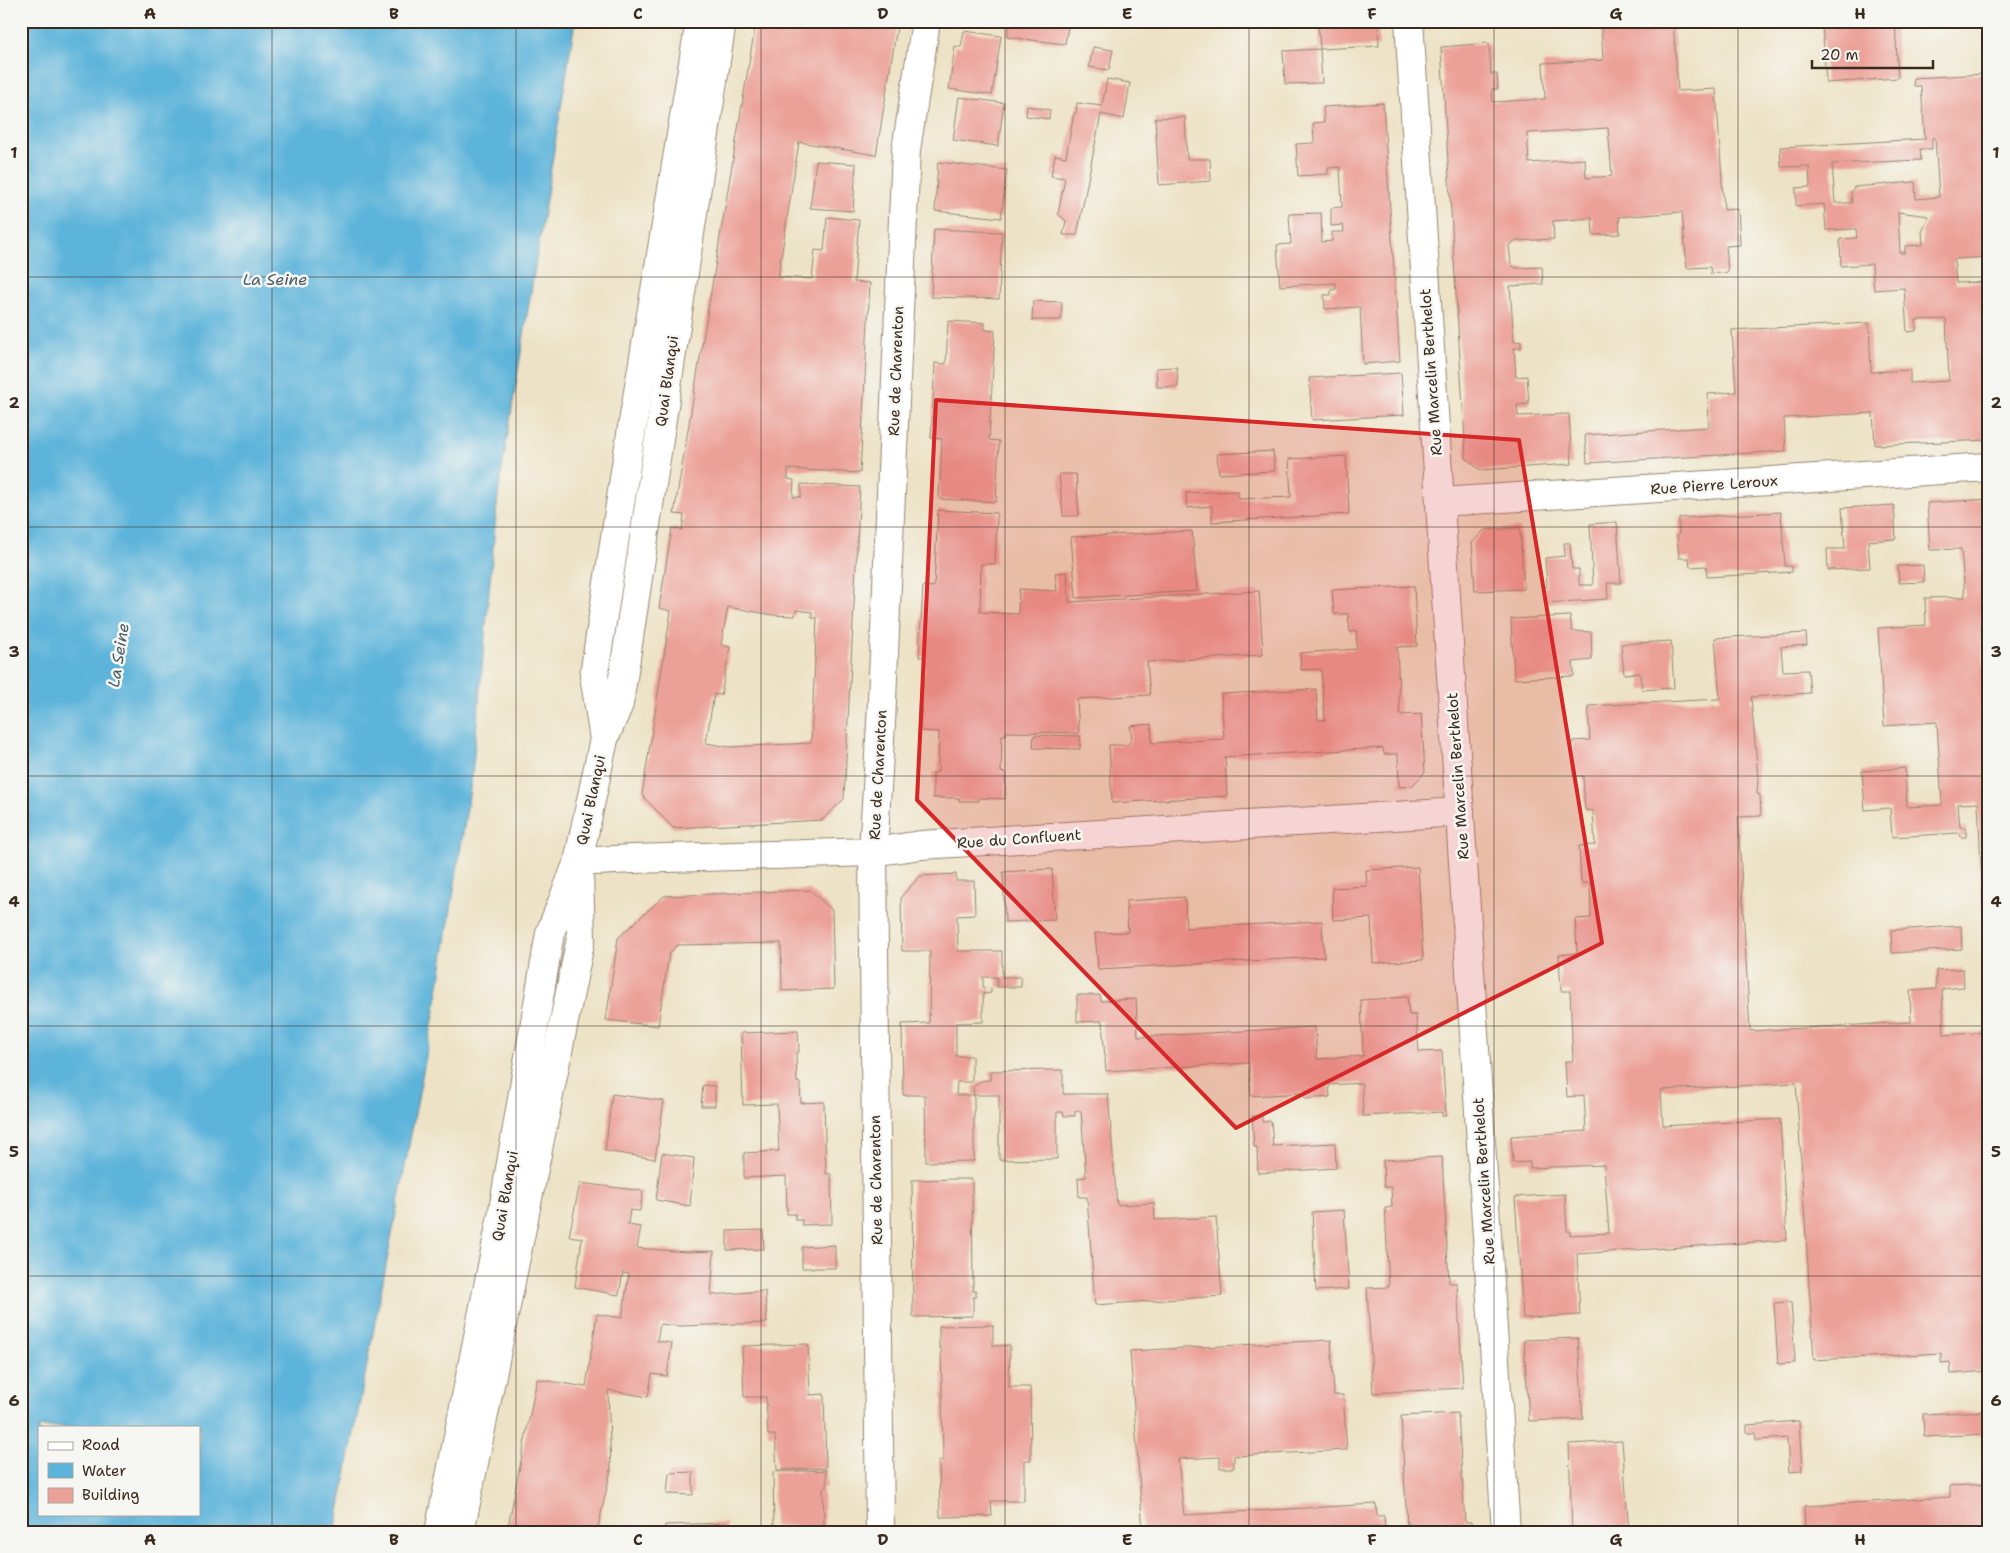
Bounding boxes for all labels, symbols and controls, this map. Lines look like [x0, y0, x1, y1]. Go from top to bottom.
text: A [144, 3, 156, 24]
text: B [389, 3, 399, 24]
text: C [633, 3, 643, 24]
text: D [877, 3, 889, 24]
text: E [1122, 3, 1132, 24]
text: F [1367, 3, 1377, 24]
text: G [1610, 3, 1623, 24]
text: H [1854, 3, 1866, 24]
scale bar [1812, 38, 1934, 70]
text: 20 m [1820, 45, 1859, 65]
text: 1 [10, 142, 18, 163]
text: 1 [1992, 142, 2000, 163]
water label: La Seine [243, 269, 307, 290]
street label: Rue Marcelin Berthelot [1415, 288, 1447, 456]
street label: Rue de Charenton [884, 306, 908, 436]
street label: Quai Blanqui [651, 334, 683, 428]
text: 2 [8, 392, 20, 413]
text: 2 [1990, 392, 2002, 413]
street label: Rue Pierre Leroux [1650, 471, 1779, 499]
water label: La Seine [103, 621, 134, 689]
text: 3 [8, 641, 20, 662]
text: 3 [1990, 641, 2002, 662]
street label: Rue Marcelin Berthelot [1442, 692, 1474, 860]
street label: Rue de Charenton [865, 709, 891, 841]
street label: Quai Blanqui [572, 753, 610, 847]
street label: Rue du Confluent [956, 825, 1082, 853]
text: 4 [8, 891, 20, 912]
text: 4 [1990, 891, 2002, 912]
street label: Rue Marcelin Berthelot [1468, 1097, 1500, 1265]
street label: Rue de Charenton [865, 1115, 887, 1245]
text: 5 [9, 1141, 19, 1162]
text: 5 [1991, 1141, 2001, 1162]
street label: Quai Blanqui [487, 1149, 523, 1243]
text: 6 [8, 1390, 20, 1411]
text: 6 [1990, 1390, 2002, 1411]
legend [38, 1426, 200, 1516]
text: Road [82, 1435, 120, 1455]
text: Water [82, 1461, 126, 1481]
text: Building [82, 1485, 139, 1505]
text: A [144, 1529, 156, 1550]
text: B [389, 1529, 399, 1550]
text: C [633, 1529, 643, 1550]
text: D [877, 1529, 889, 1550]
text: E [1122, 1529, 1132, 1550]
text: F [1367, 1529, 1377, 1550]
text: G [1610, 1529, 1623, 1550]
text: H [1854, 1529, 1866, 1550]

